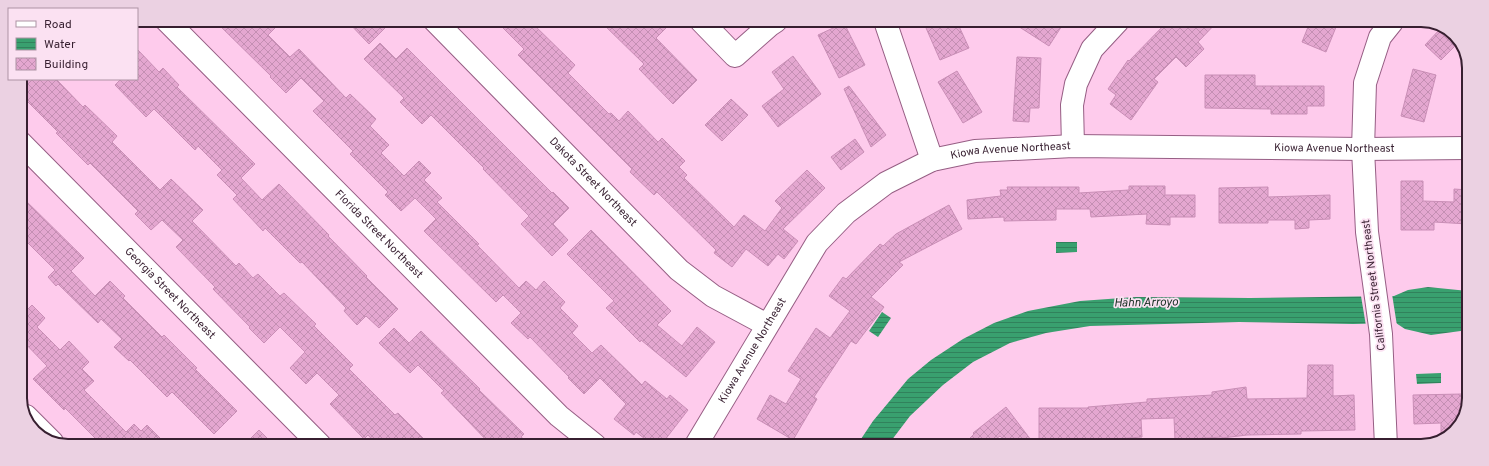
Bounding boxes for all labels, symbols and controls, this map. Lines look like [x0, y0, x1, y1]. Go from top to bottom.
legend [8, 8, 138, 80]
text: Road [44, 17, 72, 33]
text: Water [44, 37, 76, 53]
text: Building [44, 57, 88, 73]
street label: Dakota Street Northeast [546, 135, 640, 230]
street label: Kiowa Avenue Northeast [949, 139, 1071, 163]
street label: Kiowa Avenue Northeast [1274, 141, 1395, 156]
street label: Florida Street Northeast [332, 187, 426, 282]
street label: California Street Northeast [1359, 219, 1389, 351]
street label: Georgia Street Northeast [121, 244, 218, 342]
water label: Hahn Arroyo [1114, 294, 1179, 312]
street label: Kiowa Avenue Northeast [715, 295, 790, 406]

